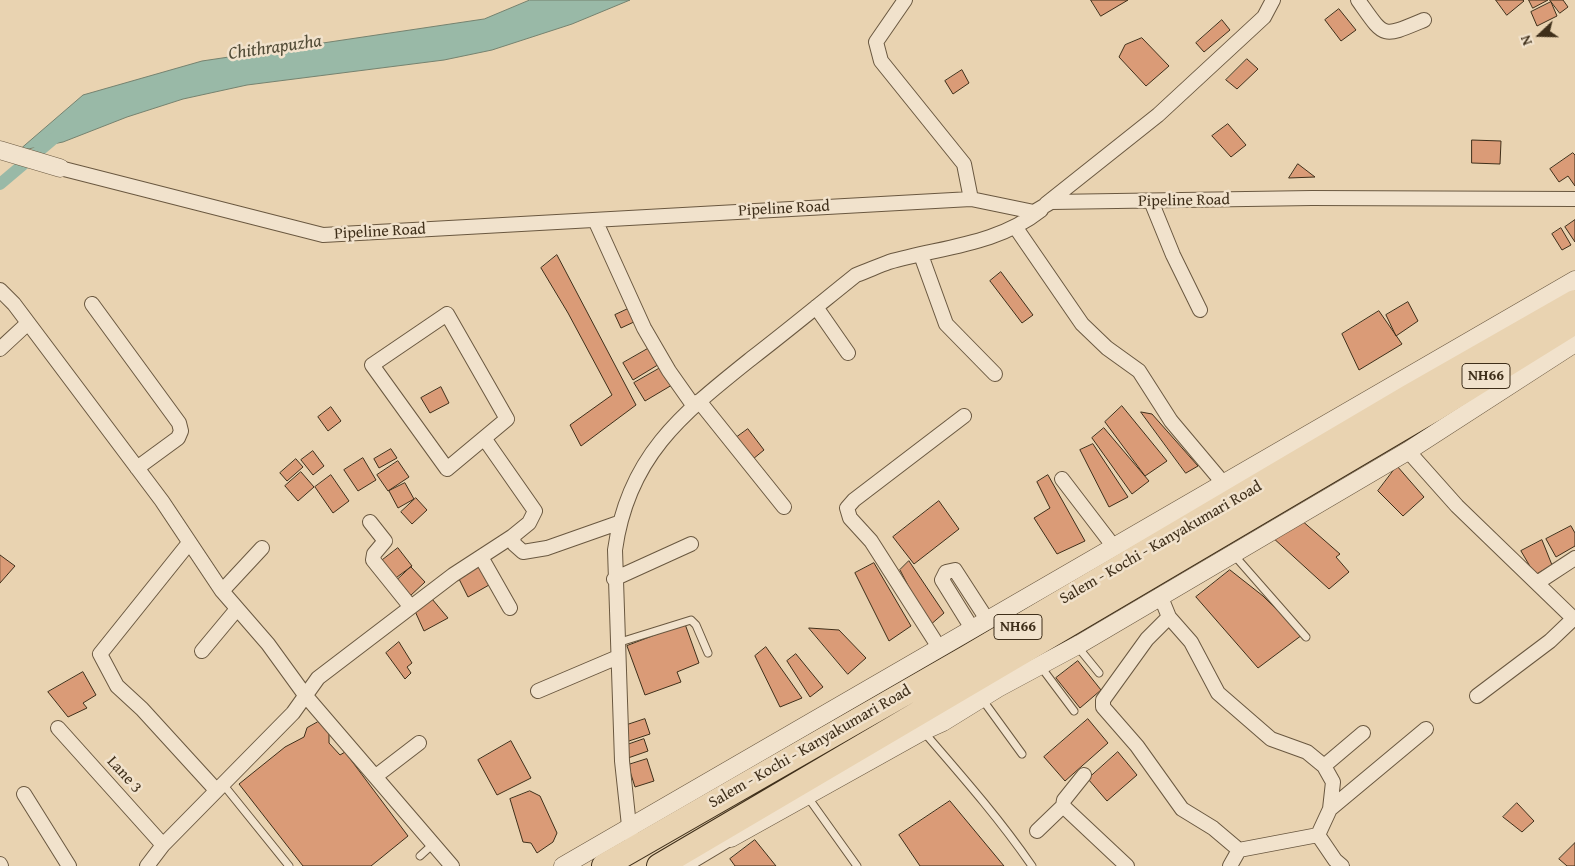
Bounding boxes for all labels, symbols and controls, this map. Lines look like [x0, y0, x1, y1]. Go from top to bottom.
north arrow [1515, 10, 1565, 60]
water label: Chithrapuzha [227, 31, 323, 65]
text: N [1515, 32, 1537, 48]
street label: Pipeline Road [1138, 191, 1230, 211]
street label: Pipeline Road [738, 197, 830, 221]
street label: Pipeline Road [334, 220, 426, 244]
road number: NH66 [1462, 364, 1510, 388]
street label: Salem - Kochi - Kanyakumari Road [1056, 477, 1266, 609]
road number: NH66 [994, 614, 1042, 640]
street label: Salem - Kochi - Kanyakumari Road [705, 681, 915, 813]
street label: Lane 3 [102, 753, 146, 797]

